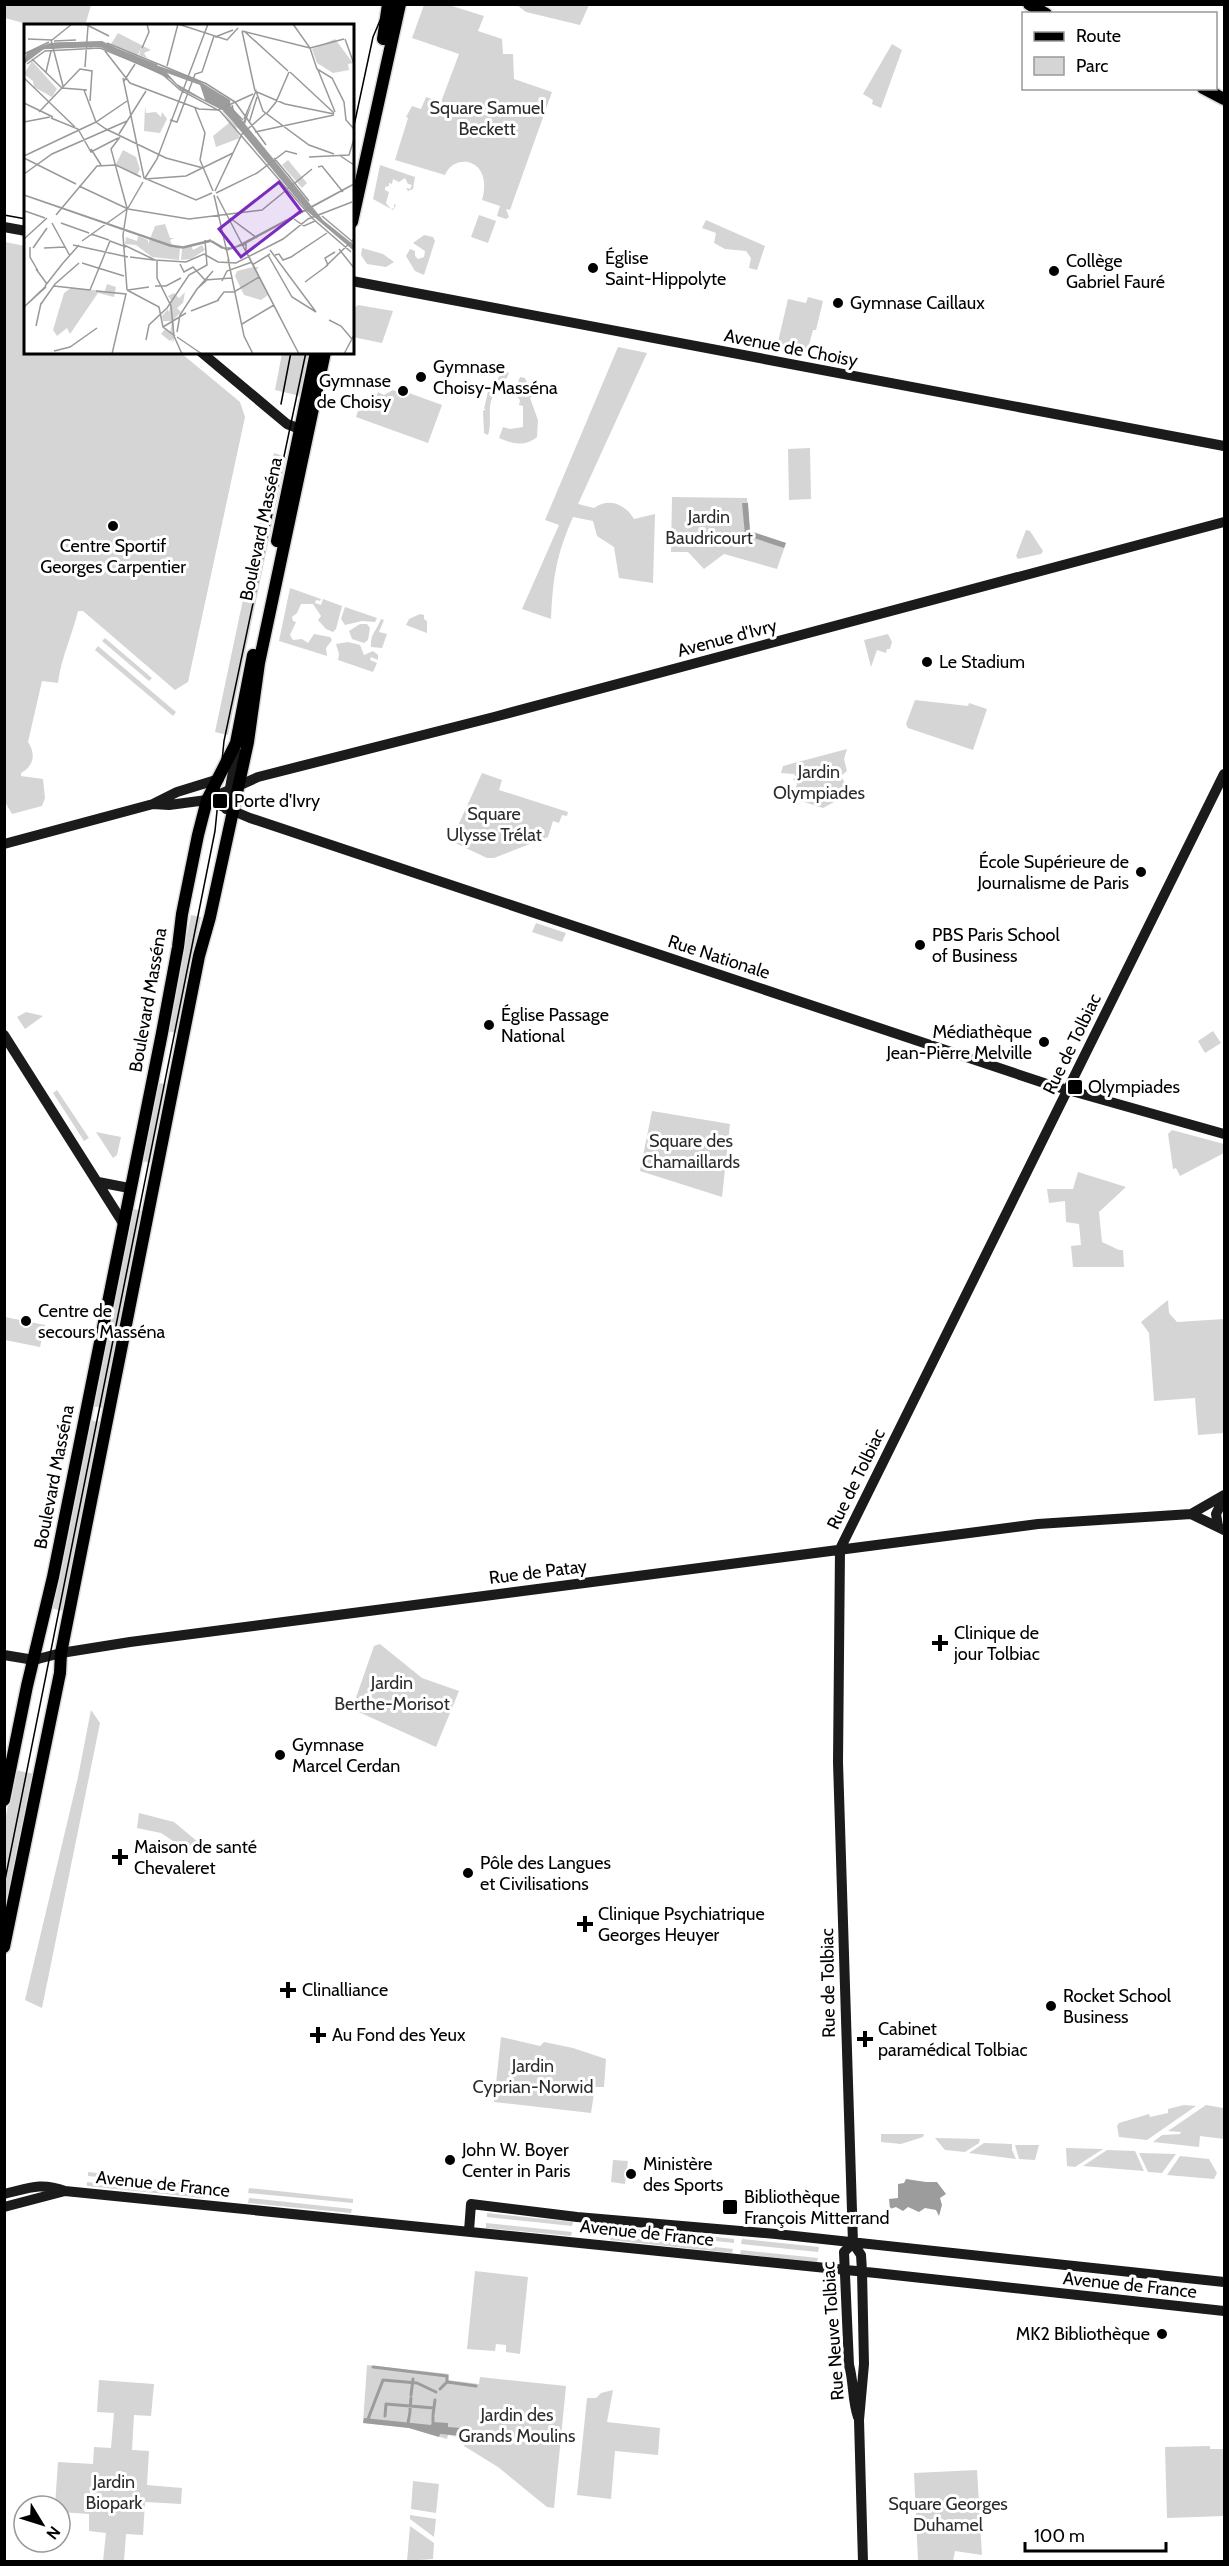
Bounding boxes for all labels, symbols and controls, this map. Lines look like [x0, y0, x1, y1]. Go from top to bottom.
legend [1022, 12, 1217, 90]
inset map [24, 24, 354, 354]
text: Route [1076, 25, 1121, 47]
text: Parc [1076, 55, 1108, 77]
park label: Square Samuel Beckett [429, 97, 545, 140]
place label: Église Saint-Hippolyte [605, 247, 726, 290]
place label: Collège Gabriel Fauré [1066, 250, 1165, 293]
marker: Église Saint-Hippolyte [586, 261, 600, 275]
marker: Collège Gabriel Fauré [1047, 264, 1061, 278]
place label: Gymnase Caillaux [850, 292, 985, 314]
marker: Gymnase Caillaux [831, 296, 845, 310]
street label: Avenue de Choisy [722, 324, 860, 372]
place label: Gymnase Choisy-Masséna [433, 356, 558, 399]
place label: Gymnase de Choisy [317, 370, 391, 413]
marker: Gymnase Choisy-Masséna [414, 370, 428, 384]
marker: Gymnase de Choisy [396, 384, 410, 398]
street label: Boulevard Masséna [235, 455, 287, 603]
park label: Jardin Baudricourt [665, 506, 753, 549]
marker: Centre Sportif Georges Carpentier [106, 519, 120, 533]
place label: Centre Sportif Georges Carpentier [40, 535, 186, 578]
street label: Avenue d'Ivry [675, 614, 779, 662]
place label: Le Stadium [939, 651, 1025, 673]
marker: Le Stadium [920, 655, 934, 669]
park label: Jardin Olympiades [773, 761, 865, 804]
place label: Porte d'Ivry [234, 790, 320, 812]
marker: Porte d'Ivry [211, 792, 229, 810]
park label: Square Ulysse Trélat [446, 803, 542, 846]
place label: École Supérieure de Journalisme de Paris [976, 851, 1129, 894]
marker: École Supérieure de Journalisme de Paris [1134, 865, 1148, 879]
place label: PBS Paris School of Business [932, 924, 1060, 967]
street label: Boulevard Masséna [124, 926, 172, 1074]
street label: Rue Nationale [665, 930, 773, 984]
marker: PBS Paris School of Business [913, 938, 927, 952]
street label: Rue de Tolbiac [1038, 990, 1106, 1098]
place label: Église Passage National [501, 1004, 609, 1047]
marker: Église Passage National [482, 1018, 496, 1032]
place label: Médiathèque Jean-Pierre Melville [885, 1021, 1032, 1064]
marker: Médiathèque Jean-Pierre Melville [1037, 1035, 1051, 1049]
place label: Olympiades [1088, 1076, 1180, 1098]
marker: Olympiades [1066, 1078, 1084, 1096]
park label: Square des Chamaillards [642, 1130, 740, 1173]
place label: Centre de secours Masséna [38, 1300, 166, 1343]
marker: Centre de secours Masséna [19, 1314, 33, 1328]
street label: Boulevard Masséna [29, 1403, 79, 1551]
street label: Rue de Tolbiac [822, 1425, 890, 1533]
street label: Rue de Patay [488, 1555, 588, 1589]
place label: Clinique de jour Tolbiac [953, 1622, 1040, 1665]
marker: Clinique de jour Tolbiac [931, 1634, 949, 1652]
park label: Jardin Berthe-Morisot [334, 1672, 450, 1715]
place label: Gymnase Marcel Cerdan [292, 1734, 400, 1777]
marker: Gymnase Marcel Cerdan [273, 1748, 287, 1762]
place label: Maison de santé Chevaleret [134, 1836, 257, 1879]
marker: Maison de santé Chevaleret [111, 1848, 129, 1866]
place label: Pôle des Langues et Civilisations [480, 1852, 611, 1895]
marker: Pôle des Langues et Civilisations [461, 1866, 475, 1880]
place label: Clinique Psychiatrique Georges Heuyer [598, 1903, 765, 1946]
marker: Clinique Psychiatrique Georges Heuyer [576, 1915, 594, 1933]
street label: Rue de Tolbiac [816, 1928, 840, 2038]
place label: Clinalliance [302, 1979, 388, 2001]
marker: Clinalliance [279, 1981, 297, 1999]
place label: Rocket School Business [1063, 1985, 1172, 2028]
marker: Rocket School Business [1044, 1999, 1058, 2013]
place label: Cabinet paramédical Tolbiac [878, 2018, 1028, 2061]
place label: Au Fond des Yeux [332, 2024, 466, 2046]
marker: Au Fond des Yeux [309, 2026, 327, 2044]
marker: Cabinet paramédical Tolbiac [856, 2030, 874, 2048]
park label: Jardin Cyprian-Norwid [473, 2055, 593, 2098]
place label: John W. Boyer Center in Paris [461, 2139, 571, 2182]
marker: John W. Boyer Center in Paris [443, 2153, 457, 2167]
place label: Ministère des Sports [643, 2153, 723, 2196]
street label: Avenue de France [95, 2166, 231, 2202]
marker: Ministère des Sports [624, 2167, 638, 2181]
place label: Bibliothèque François Mitterrand [744, 2186, 890, 2229]
marker: Bibliothèque François Mitterrand [721, 2198, 739, 2216]
street label: Avenue de France [579, 2215, 715, 2251]
street label: Rue Neuve Tolbiac [817, 2261, 849, 2401]
street label: Avenue de France [1062, 2267, 1198, 2303]
place label: MK2 Bibliothèque [1016, 2323, 1150, 2345]
marker: MK2 Bibliothèque [1155, 2327, 1169, 2341]
park label: Jardin des Grands Moulins [458, 2404, 576, 2447]
park label: Jardin Biopark [86, 2471, 143, 2514]
park label: Square Georges Duhamel [888, 2493, 1008, 2536]
north arrow [12, 2494, 72, 2554]
scale bar [1025, 2515, 1166, 2553]
text: N [42, 2523, 64, 2543]
text: 100 m [1034, 2525, 1085, 2547]

